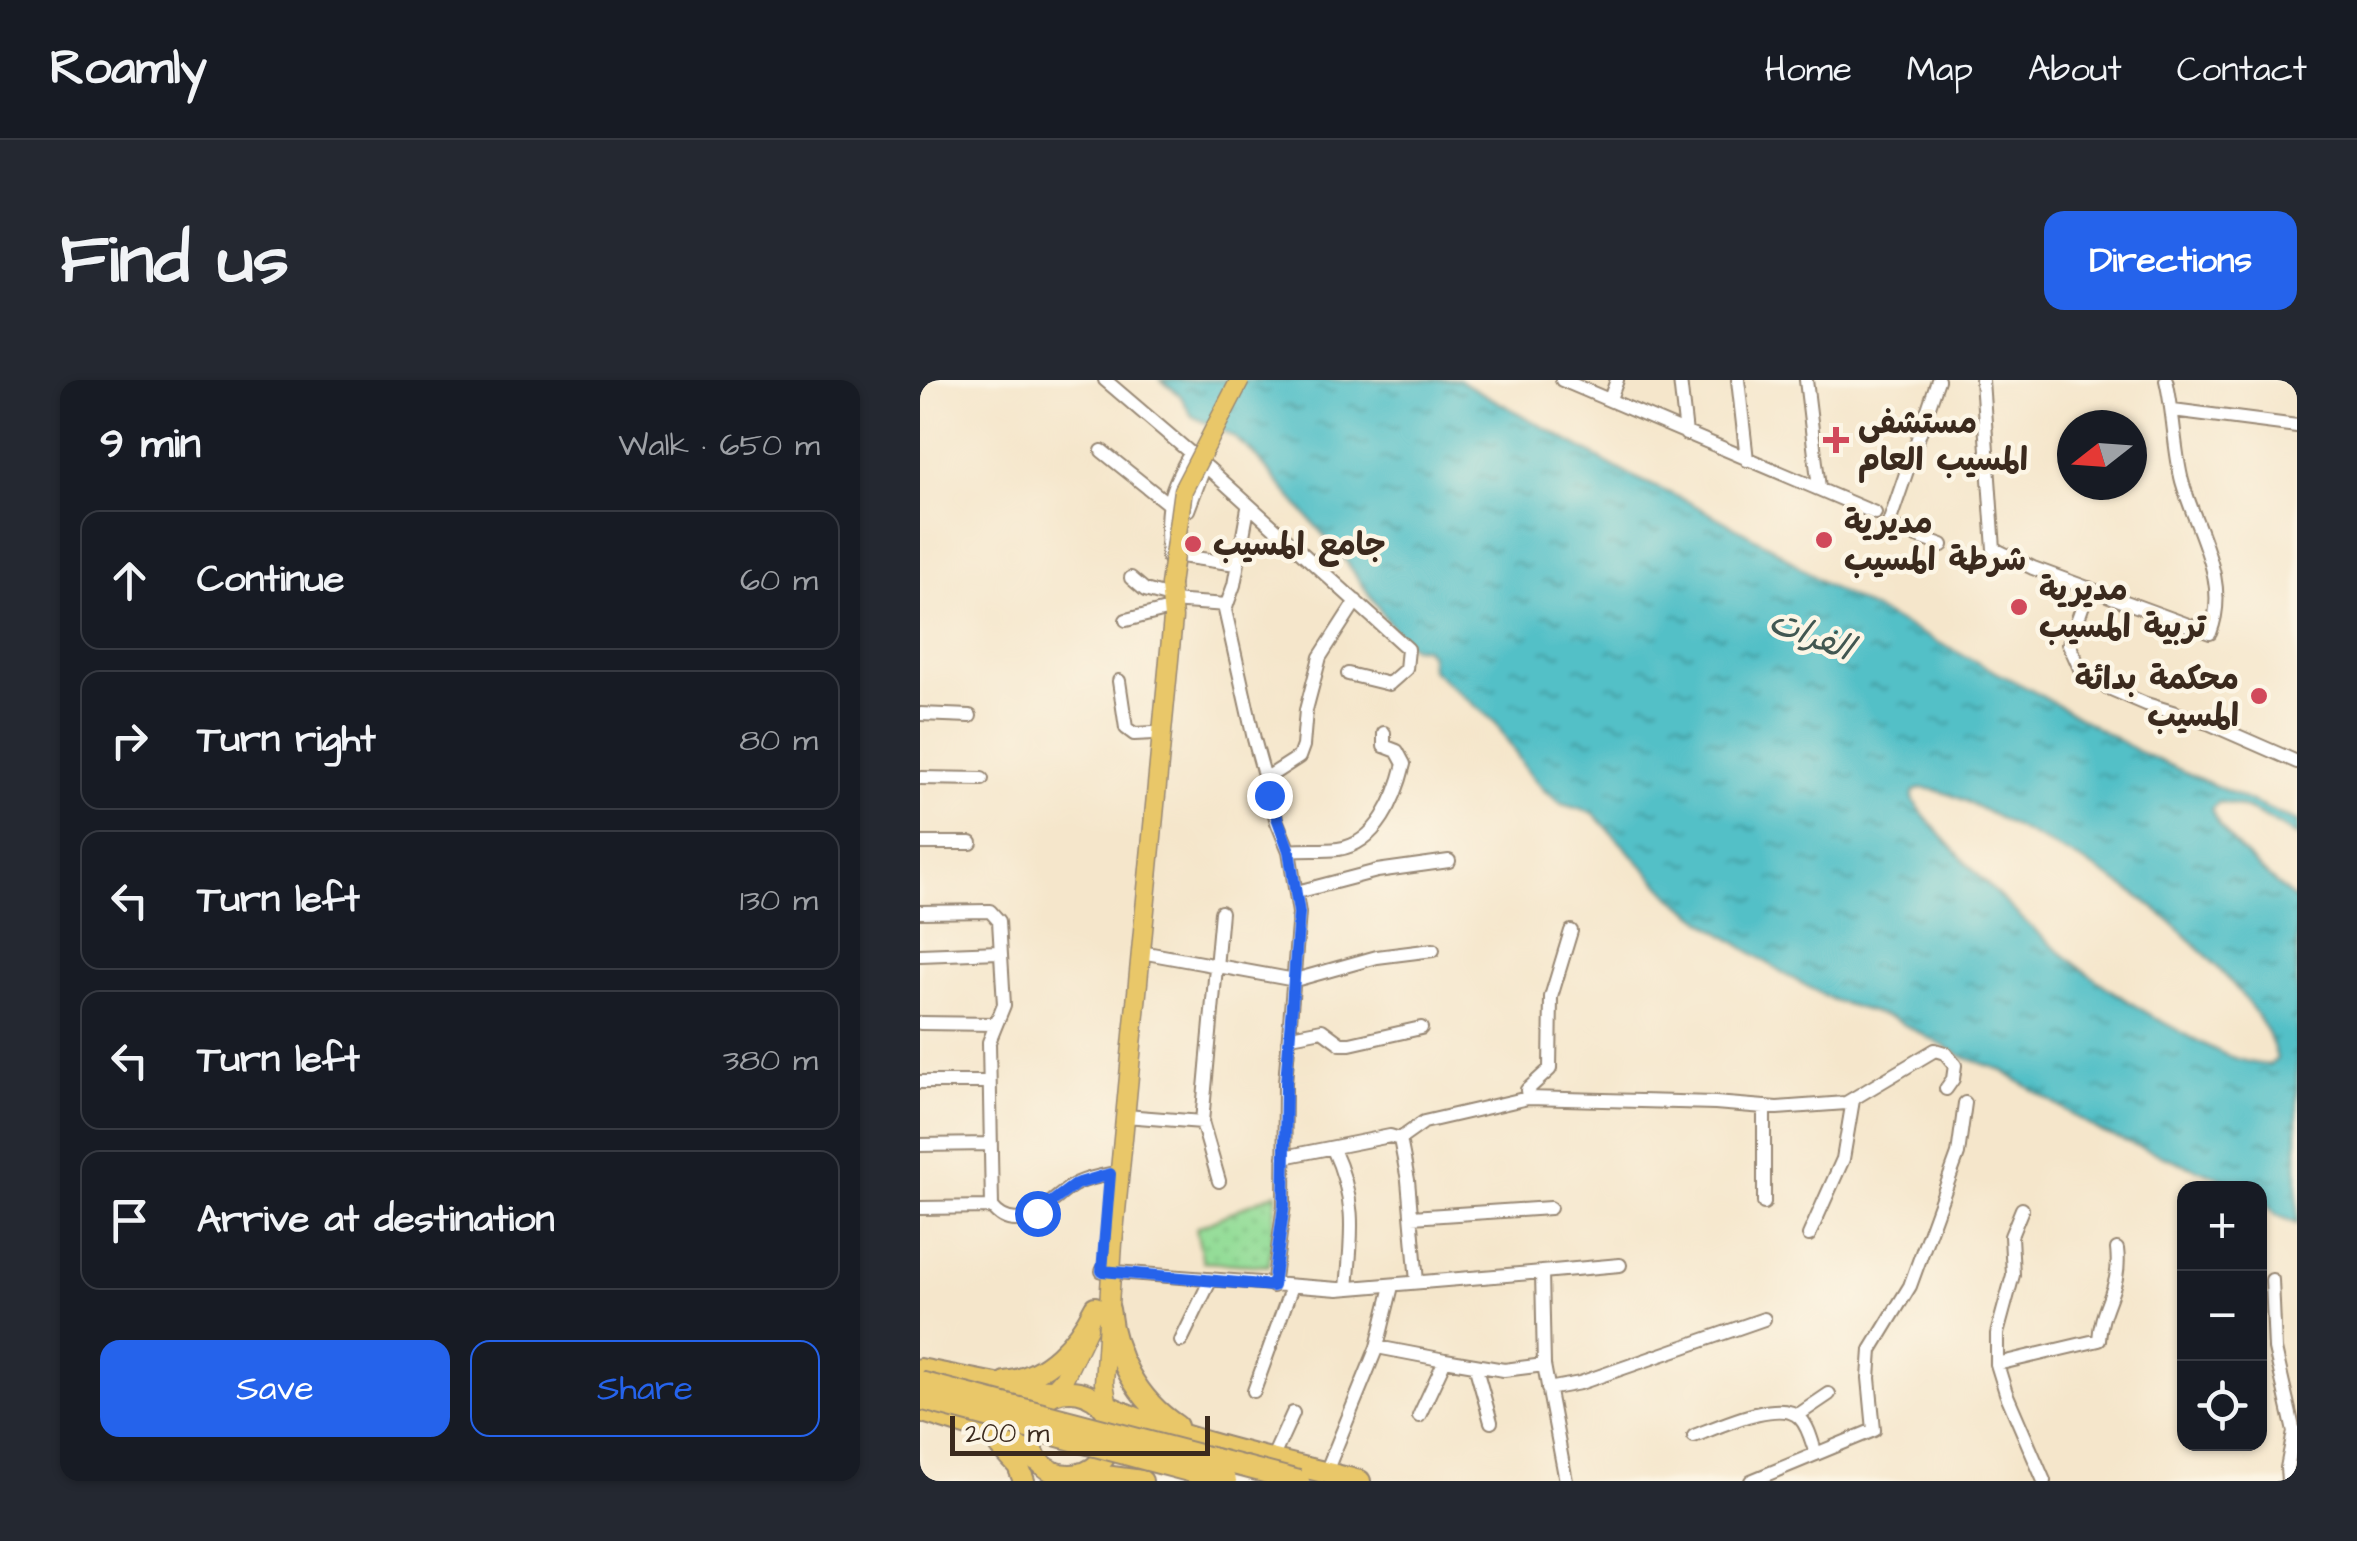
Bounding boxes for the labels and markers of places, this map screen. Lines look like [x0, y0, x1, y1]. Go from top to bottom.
place label: مستشفى المسيب العام [1858, 401, 2028, 483]
marker: مستشفى المسيب العام [1823, 427, 1849, 453]
place label: مديرية شرطة المسيب [1844, 501, 2026, 583]
place label: جامع المسيب [1213, 523, 1386, 568]
marker: مديرية شرطة المسيب [1813, 529, 1835, 551]
marker: جامع المسيب [1182, 533, 1204, 555]
place label: مديرية تربية المسيب [2039, 568, 2207, 650]
marker: مديرية تربية المسيب [2008, 596, 2030, 618]
place label: محكمة بدائة المسيب [2075, 657, 2239, 739]
marker: محكمة بدائة المسيب [2248, 685, 2270, 707]

